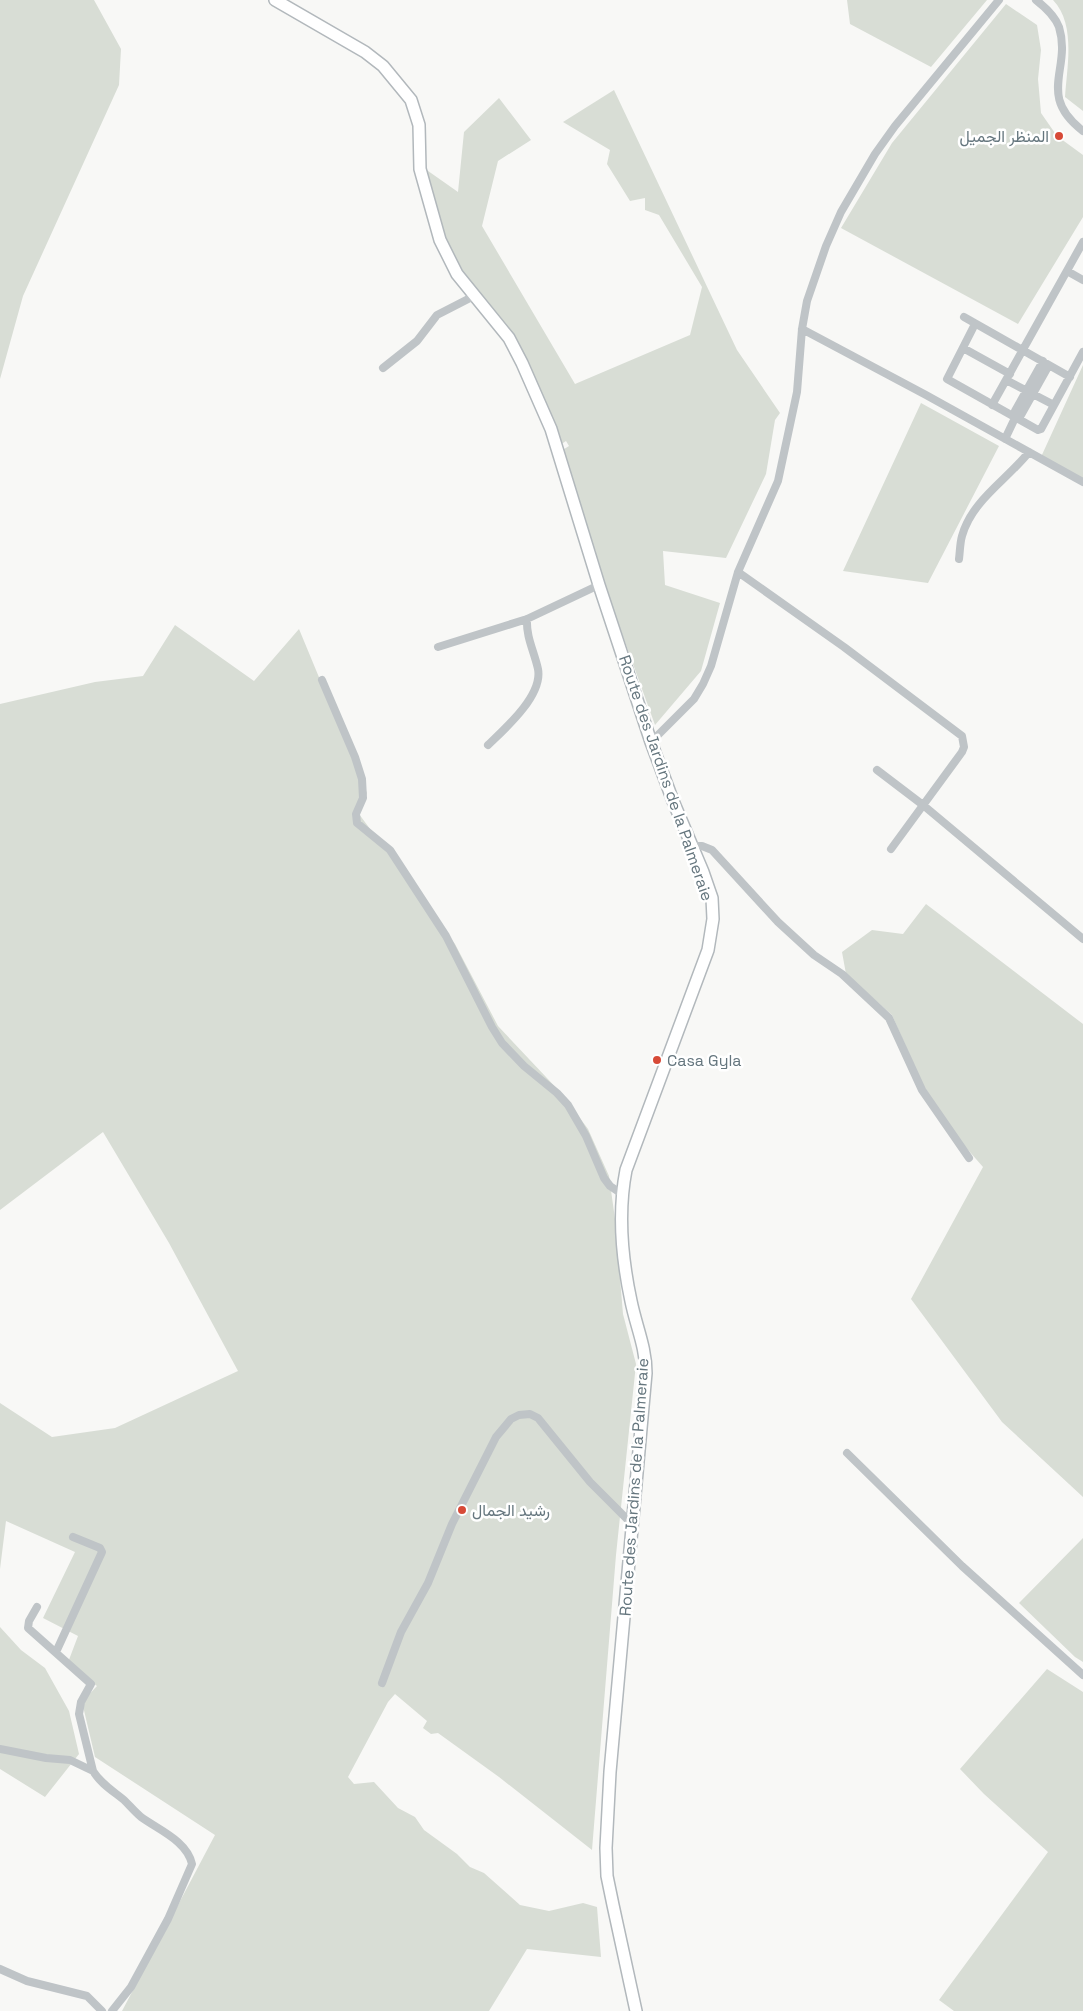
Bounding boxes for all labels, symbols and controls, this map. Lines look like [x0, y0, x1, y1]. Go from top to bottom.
place label: المنظر الجميل [960, 126, 1049, 147]
marker: المنظر الجميل [1053, 130, 1065, 142]
street label: Route des Jardins de la Palmeraie [614, 652, 718, 904]
place label: Casa Gyla [667, 1050, 742, 1071]
marker: Casa Gyla [651, 1054, 663, 1066]
street label: Route des Jardins de la Palmeraie [615, 1357, 653, 1617]
place label: رشيد الجمال [472, 1500, 550, 1521]
marker: رشيد الجمال [456, 1504, 468, 1516]

